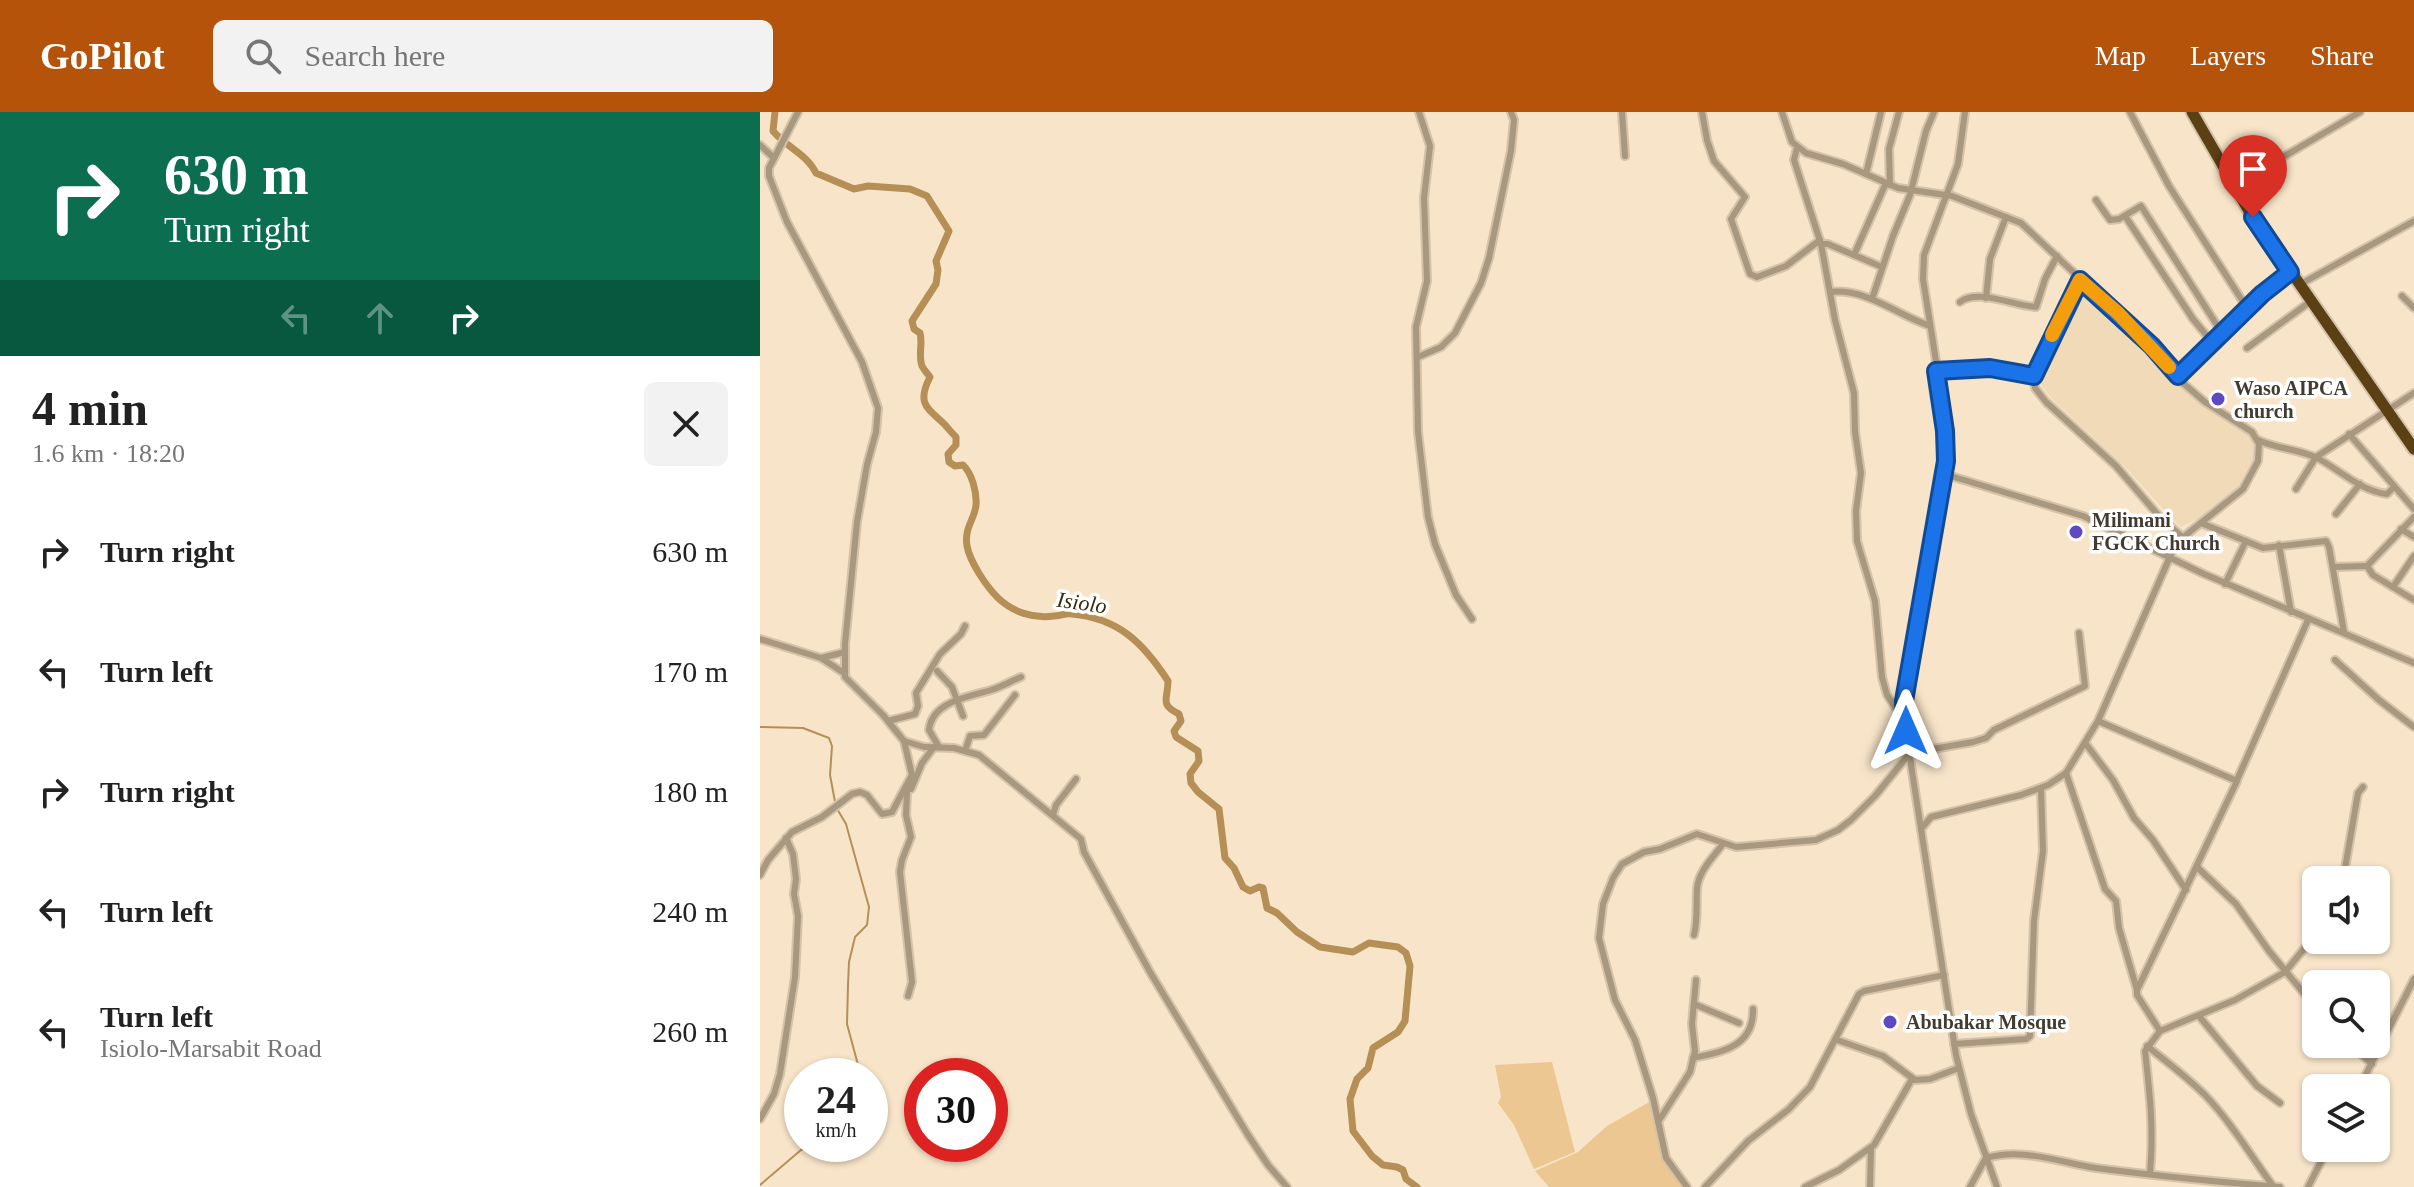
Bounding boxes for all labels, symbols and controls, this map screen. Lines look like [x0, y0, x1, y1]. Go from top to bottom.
search box [213, 20, 773, 92]
icon: search [241, 34, 285, 78]
text: GoPilot [40, 35, 165, 77]
text: Search here [305, 39, 445, 72]
text: Map [2095, 40, 2146, 71]
text: Layers [2190, 40, 2266, 71]
text: Share [2310, 40, 2374, 71]
pin [2219, 135, 2287, 217]
icon: right [32, 144, 136, 248]
text: 630 m [164, 144, 309, 206]
icon: arrive [2231, 147, 2275, 191]
text: Turn right [164, 210, 310, 250]
icon: left [274, 296, 318, 340]
icon: ahead [358, 296, 402, 340]
icon: right [442, 296, 486, 340]
place label: Waso AIPCA church [2234, 377, 2348, 422]
text: 4 min [32, 382, 148, 435]
button: close [644, 382, 728, 466]
marker: Waso AIPCA church [2209, 390, 2227, 408]
text: 1.6 km · 18:20 [32, 439, 185, 468]
place label: Milimani FGCK Church [2092, 509, 2220, 554]
marker: Milimani FGCK Church [2067, 523, 2085, 541]
icon: right [32, 530, 76, 574]
text: Turn right [100, 535, 235, 568]
text: 630 m [652, 535, 728, 568]
water label: Isiolo [1054, 586, 1108, 618]
icon: left [32, 650, 76, 694]
text: Turn left [100, 655, 213, 688]
text: 170 m [652, 655, 728, 688]
position arrow [1864, 689, 1948, 773]
icon: right [32, 770, 76, 814]
text: Turn right [100, 775, 235, 808]
text: 180 m [652, 775, 728, 808]
map controls [2302, 866, 2390, 1162]
button: sound [2302, 866, 2390, 954]
icon: left [32, 890, 76, 934]
text: Turn left [100, 895, 213, 928]
text: 240 m [652, 895, 728, 928]
button: search [2302, 970, 2390, 1058]
text: Turn left [100, 1000, 213, 1033]
icon: left [32, 1010, 76, 1054]
place label: Abubakar Mosque [1906, 1011, 2066, 1034]
marker: Abubakar Mosque [1881, 1013, 1899, 1031]
text: 260 m [652, 1015, 728, 1048]
text: Isiolo-Marsabit Road [100, 1034, 322, 1063]
speed limit sign: 30 [904, 1058, 1008, 1162]
button: layers [2302, 1074, 2390, 1162]
text: 24 [816, 1077, 856, 1122]
text: km/h [815, 1119, 857, 1141]

